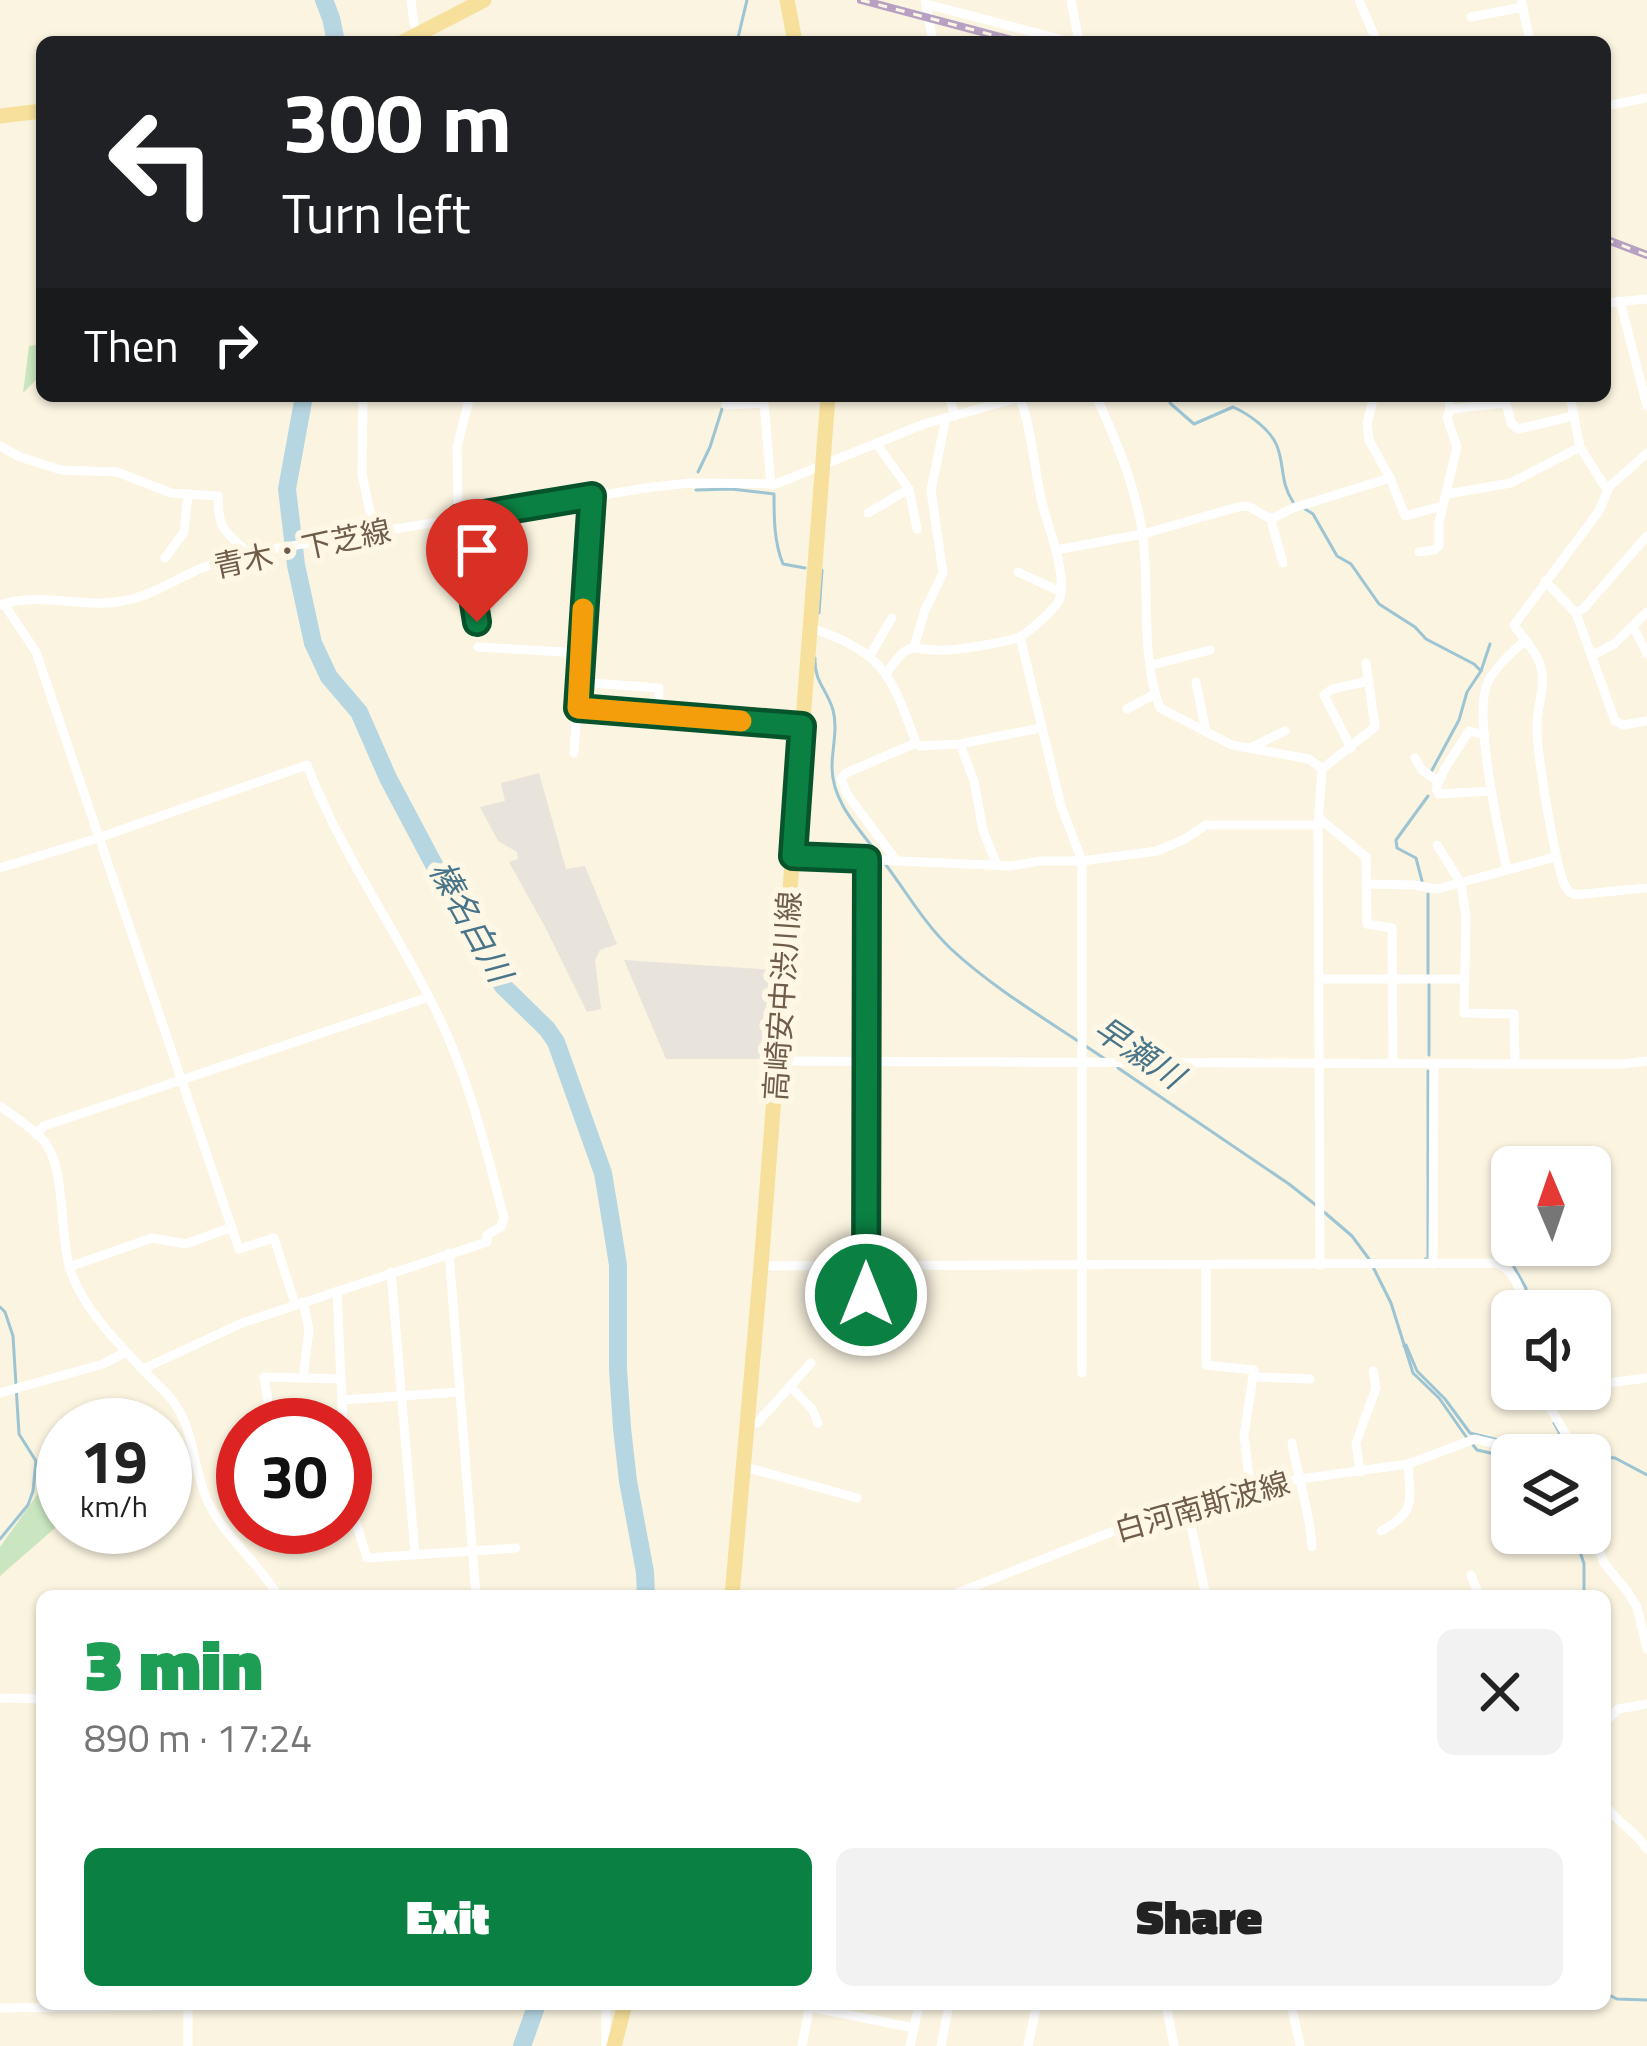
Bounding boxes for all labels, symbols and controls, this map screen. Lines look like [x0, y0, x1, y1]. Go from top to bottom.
text: 300 m [282, 57, 512, 185]
icon: left [84, 84, 240, 240]
text: Turn left [282, 172, 471, 254]
text: Then [84, 311, 179, 379]
icon: right [203, 312, 269, 378]
pin [426, 499, 528, 622]
street label: 青木・下芝線 [209, 507, 395, 589]
icon: arrive [444, 517, 510, 583]
water label: 榛名白川 [417, 851, 526, 993]
street label: 高崎安中渋川線 [752, 890, 812, 1102]
water label: 早瀬川 [1084, 1004, 1197, 1102]
north arrow [1491, 1146, 1611, 1266]
map controls [1491, 1146, 1611, 1554]
position arrow [803, 1232, 929, 1358]
button: sound [1491, 1290, 1611, 1410]
speed limit sign: 30 [216, 1398, 372, 1554]
text: 19 [80, 1415, 148, 1506]
button: layers [1491, 1434, 1611, 1554]
street label: 白河南斯波線 [1109, 1459, 1295, 1553]
text: km/h [80, 1483, 148, 1529]
text: 3 min [84, 1608, 263, 1718]
button: close [1437, 1629, 1563, 1755]
text: 890 m · 17:24 [84, 1708, 312, 1767]
button: Exit [84, 1848, 812, 1986]
button: Share [836, 1848, 1563, 1986]

